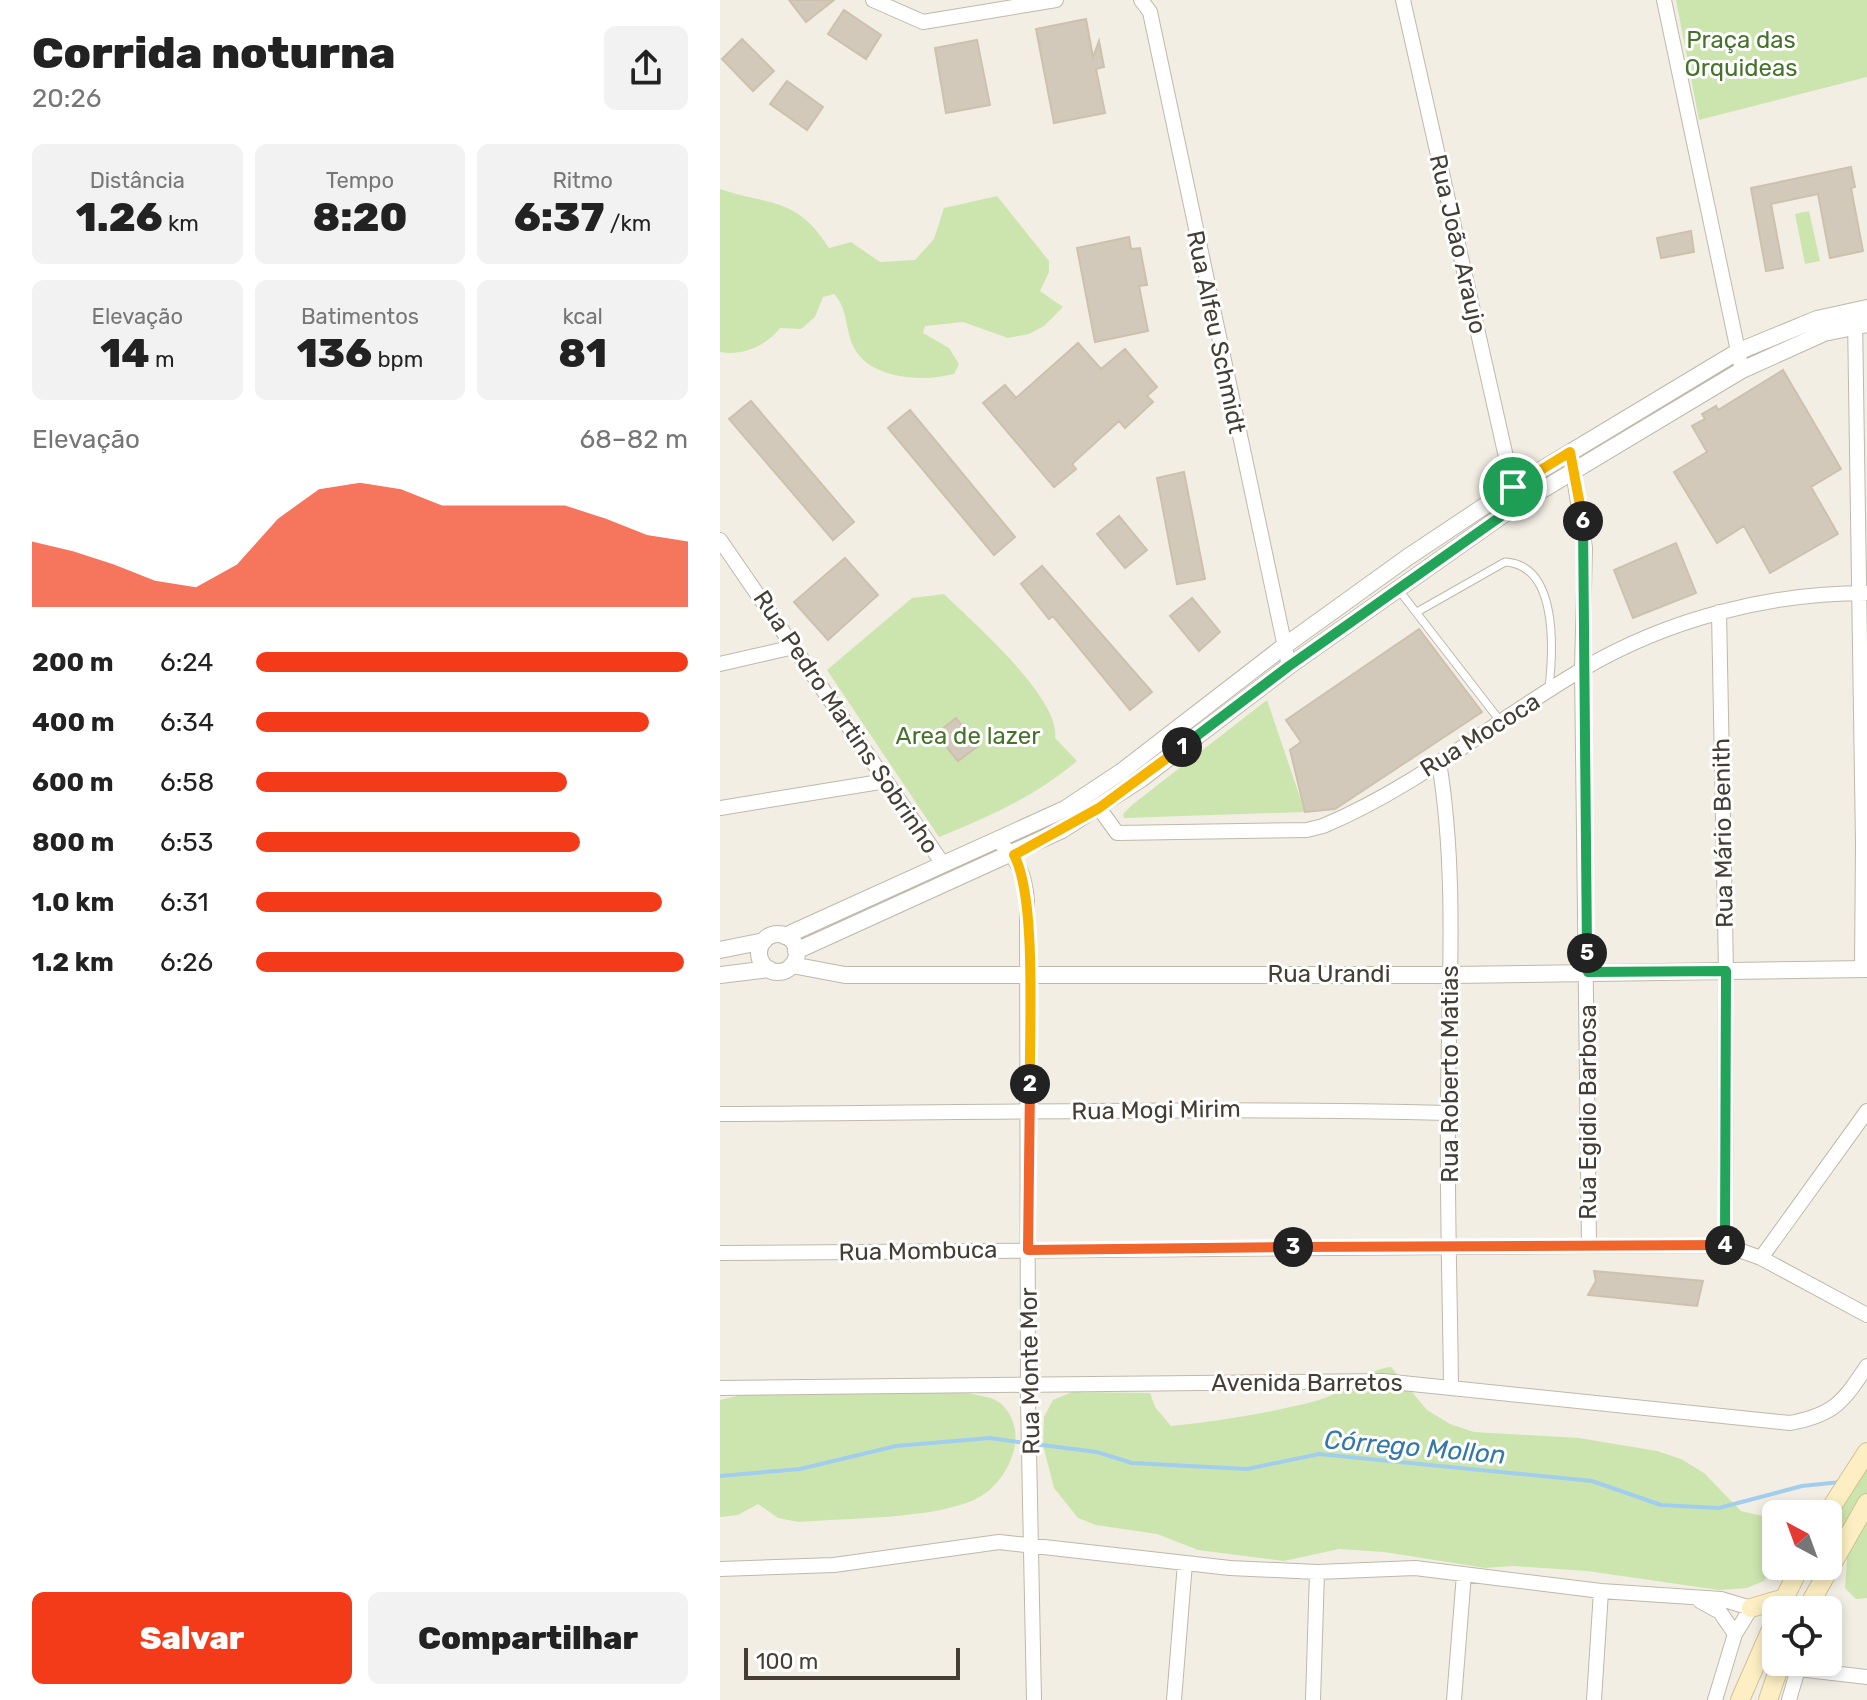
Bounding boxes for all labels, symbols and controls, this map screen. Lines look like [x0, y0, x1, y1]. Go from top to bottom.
button: share [604, 26, 688, 110]
park label: Praça das Orquideas [1685, 26, 1797, 82]
text: Corrida noturna [32, 27, 396, 79]
text: 20:26 [32, 83, 101, 114]
street label: Rua João Araujo [1424, 152, 1492, 336]
text: Distância [90, 167, 185, 194]
text: Tempo [326, 167, 394, 194]
text: Ritmo [552, 167, 613, 194]
text: 1.26 [76, 194, 163, 241]
text: 8:20 [312, 194, 408, 241]
text: 6:37 [514, 194, 604, 241]
text: km [163, 210, 199, 237]
text: /km [604, 210, 651, 237]
street label: Rua Alfeu Schmidt [1181, 228, 1251, 436]
text: Elevação [92, 303, 183, 330]
text: Batimentos [301, 303, 419, 330]
text: kcal [562, 303, 603, 330]
text: 14 [100, 330, 150, 377]
text: 136 [297, 330, 372, 377]
text: 81 [558, 330, 607, 377]
text: m [150, 346, 175, 373]
text: bpm [372, 346, 423, 373]
text: Elevação [32, 424, 140, 455]
text: 68–82 m [580, 424, 688, 455]
pin [1479, 453, 1547, 521]
icon: arrive [1491, 465, 1535, 509]
pin: 6 [1563, 501, 1603, 541]
text: 6 [1576, 507, 1590, 534]
street label: Rua Pedro Martins Sobrinho [747, 585, 945, 859]
text: 200 m [32, 647, 114, 678]
text: 6:24 [160, 647, 214, 678]
street label: Rua Mococa [1415, 687, 1545, 783]
text: 400 m [32, 707, 114, 738]
text: 6:34 [160, 707, 214, 738]
park label: Area de lazer [896, 722, 1040, 750]
pin: 1 [1162, 727, 1202, 767]
text: 1 [1177, 733, 1187, 760]
street label: Rua Mário Benith [1707, 738, 1739, 928]
text: 600 m [32, 767, 114, 798]
text: 6:58 [160, 767, 214, 798]
text: 800 m [32, 827, 114, 858]
text: 6:53 [160, 827, 213, 858]
text: 1.0 km [32, 887, 114, 918]
text: 6:31 [160, 887, 209, 918]
pin: 5 [1567, 933, 1607, 973]
text: 5 [1580, 939, 1594, 966]
text: 1.2 km [32, 947, 114, 978]
text: 6:26 [160, 947, 213, 978]
street label: Rua Urandi [1268, 960, 1390, 988]
street label: Rua Roberto Matias [1436, 965, 1464, 1183]
street label: Rua Egidio Barbosa [1574, 1004, 1602, 1220]
pin: 2 [1010, 1064, 1050, 1104]
text: 2 [1023, 1070, 1037, 1097]
street label: Rua Mogi Mirim [1071, 1095, 1241, 1125]
pin: 4 [1705, 1225, 1745, 1265]
pin: 3 [1273, 1227, 1313, 1267]
text: 4 [1717, 1231, 1733, 1258]
text: 3 [1286, 1233, 1300, 1260]
street label: Rua Mombuca [838, 1236, 998, 1266]
street label: Rua Monte Mor [1015, 1287, 1045, 1455]
street label: Avenida Barretos [1211, 1369, 1403, 1397]
water label: Córrego Mollon [1323, 1424, 1507, 1471]
north arrow [1762, 1500, 1842, 1580]
map controls [1762, 1500, 1842, 1676]
button: Salvar [32, 1592, 352, 1684]
button: Compartilhar [368, 1592, 688, 1684]
button: locate [1762, 1596, 1842, 1676]
scale bar [744, 1644, 960, 1680]
text: 100 m [756, 1648, 818, 1675]

